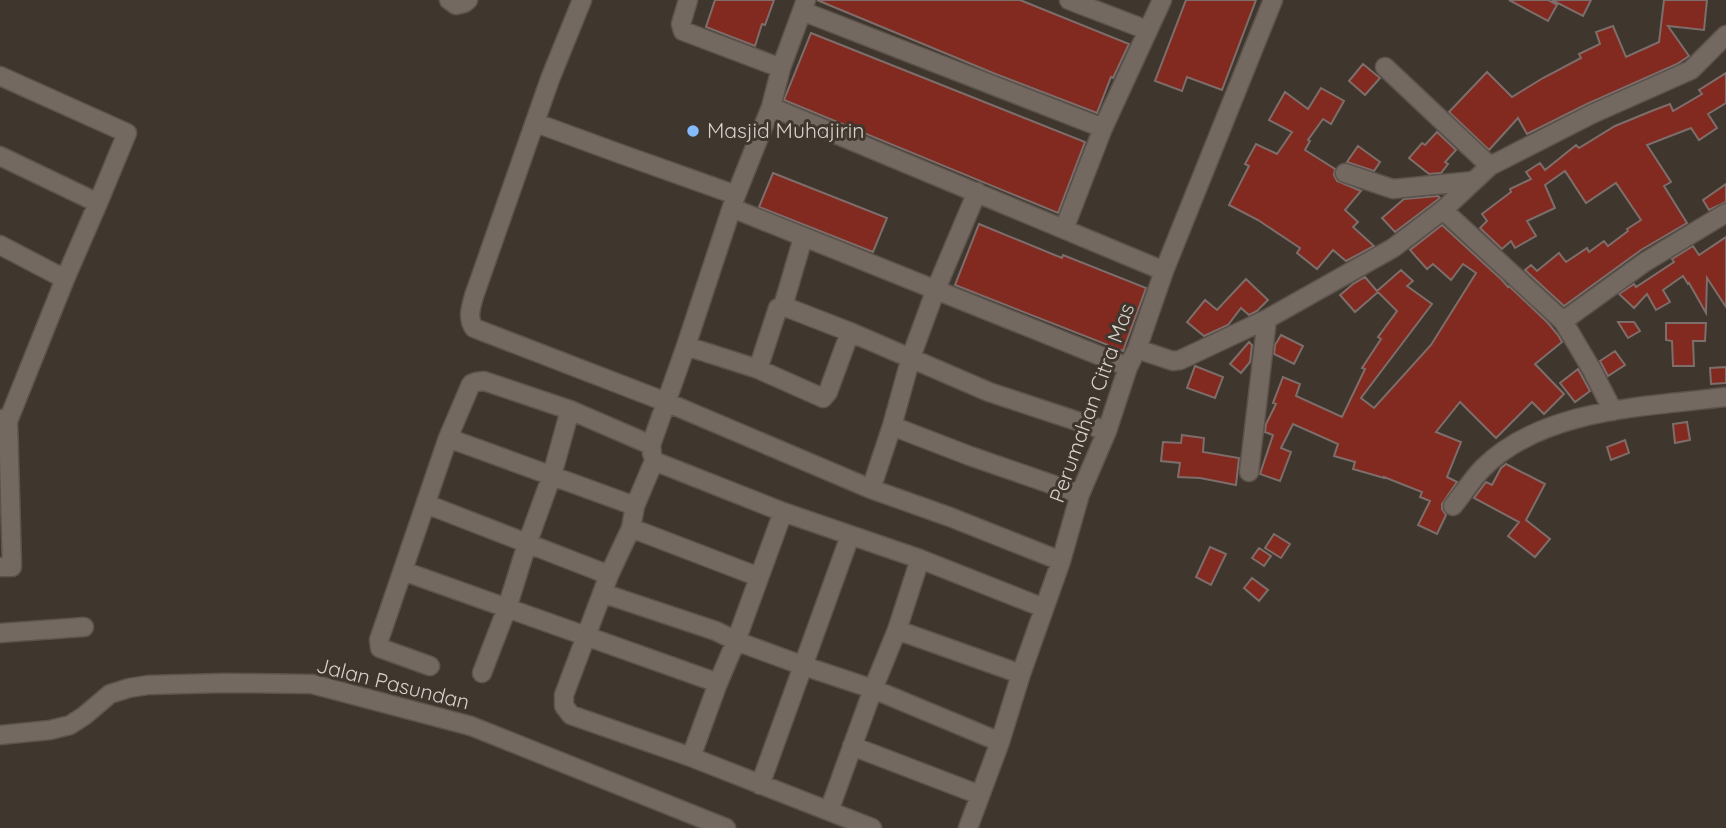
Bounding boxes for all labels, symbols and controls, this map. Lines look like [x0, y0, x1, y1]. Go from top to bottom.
place label: Masjid Muhajirin [707, 117, 864, 143]
marker: Masjid Muhajirin [685, 123, 701, 139]
street label: Perumahan Citra Mas [1043, 299, 1139, 506]
street label: Jalan Pasundan [314, 651, 472, 715]

